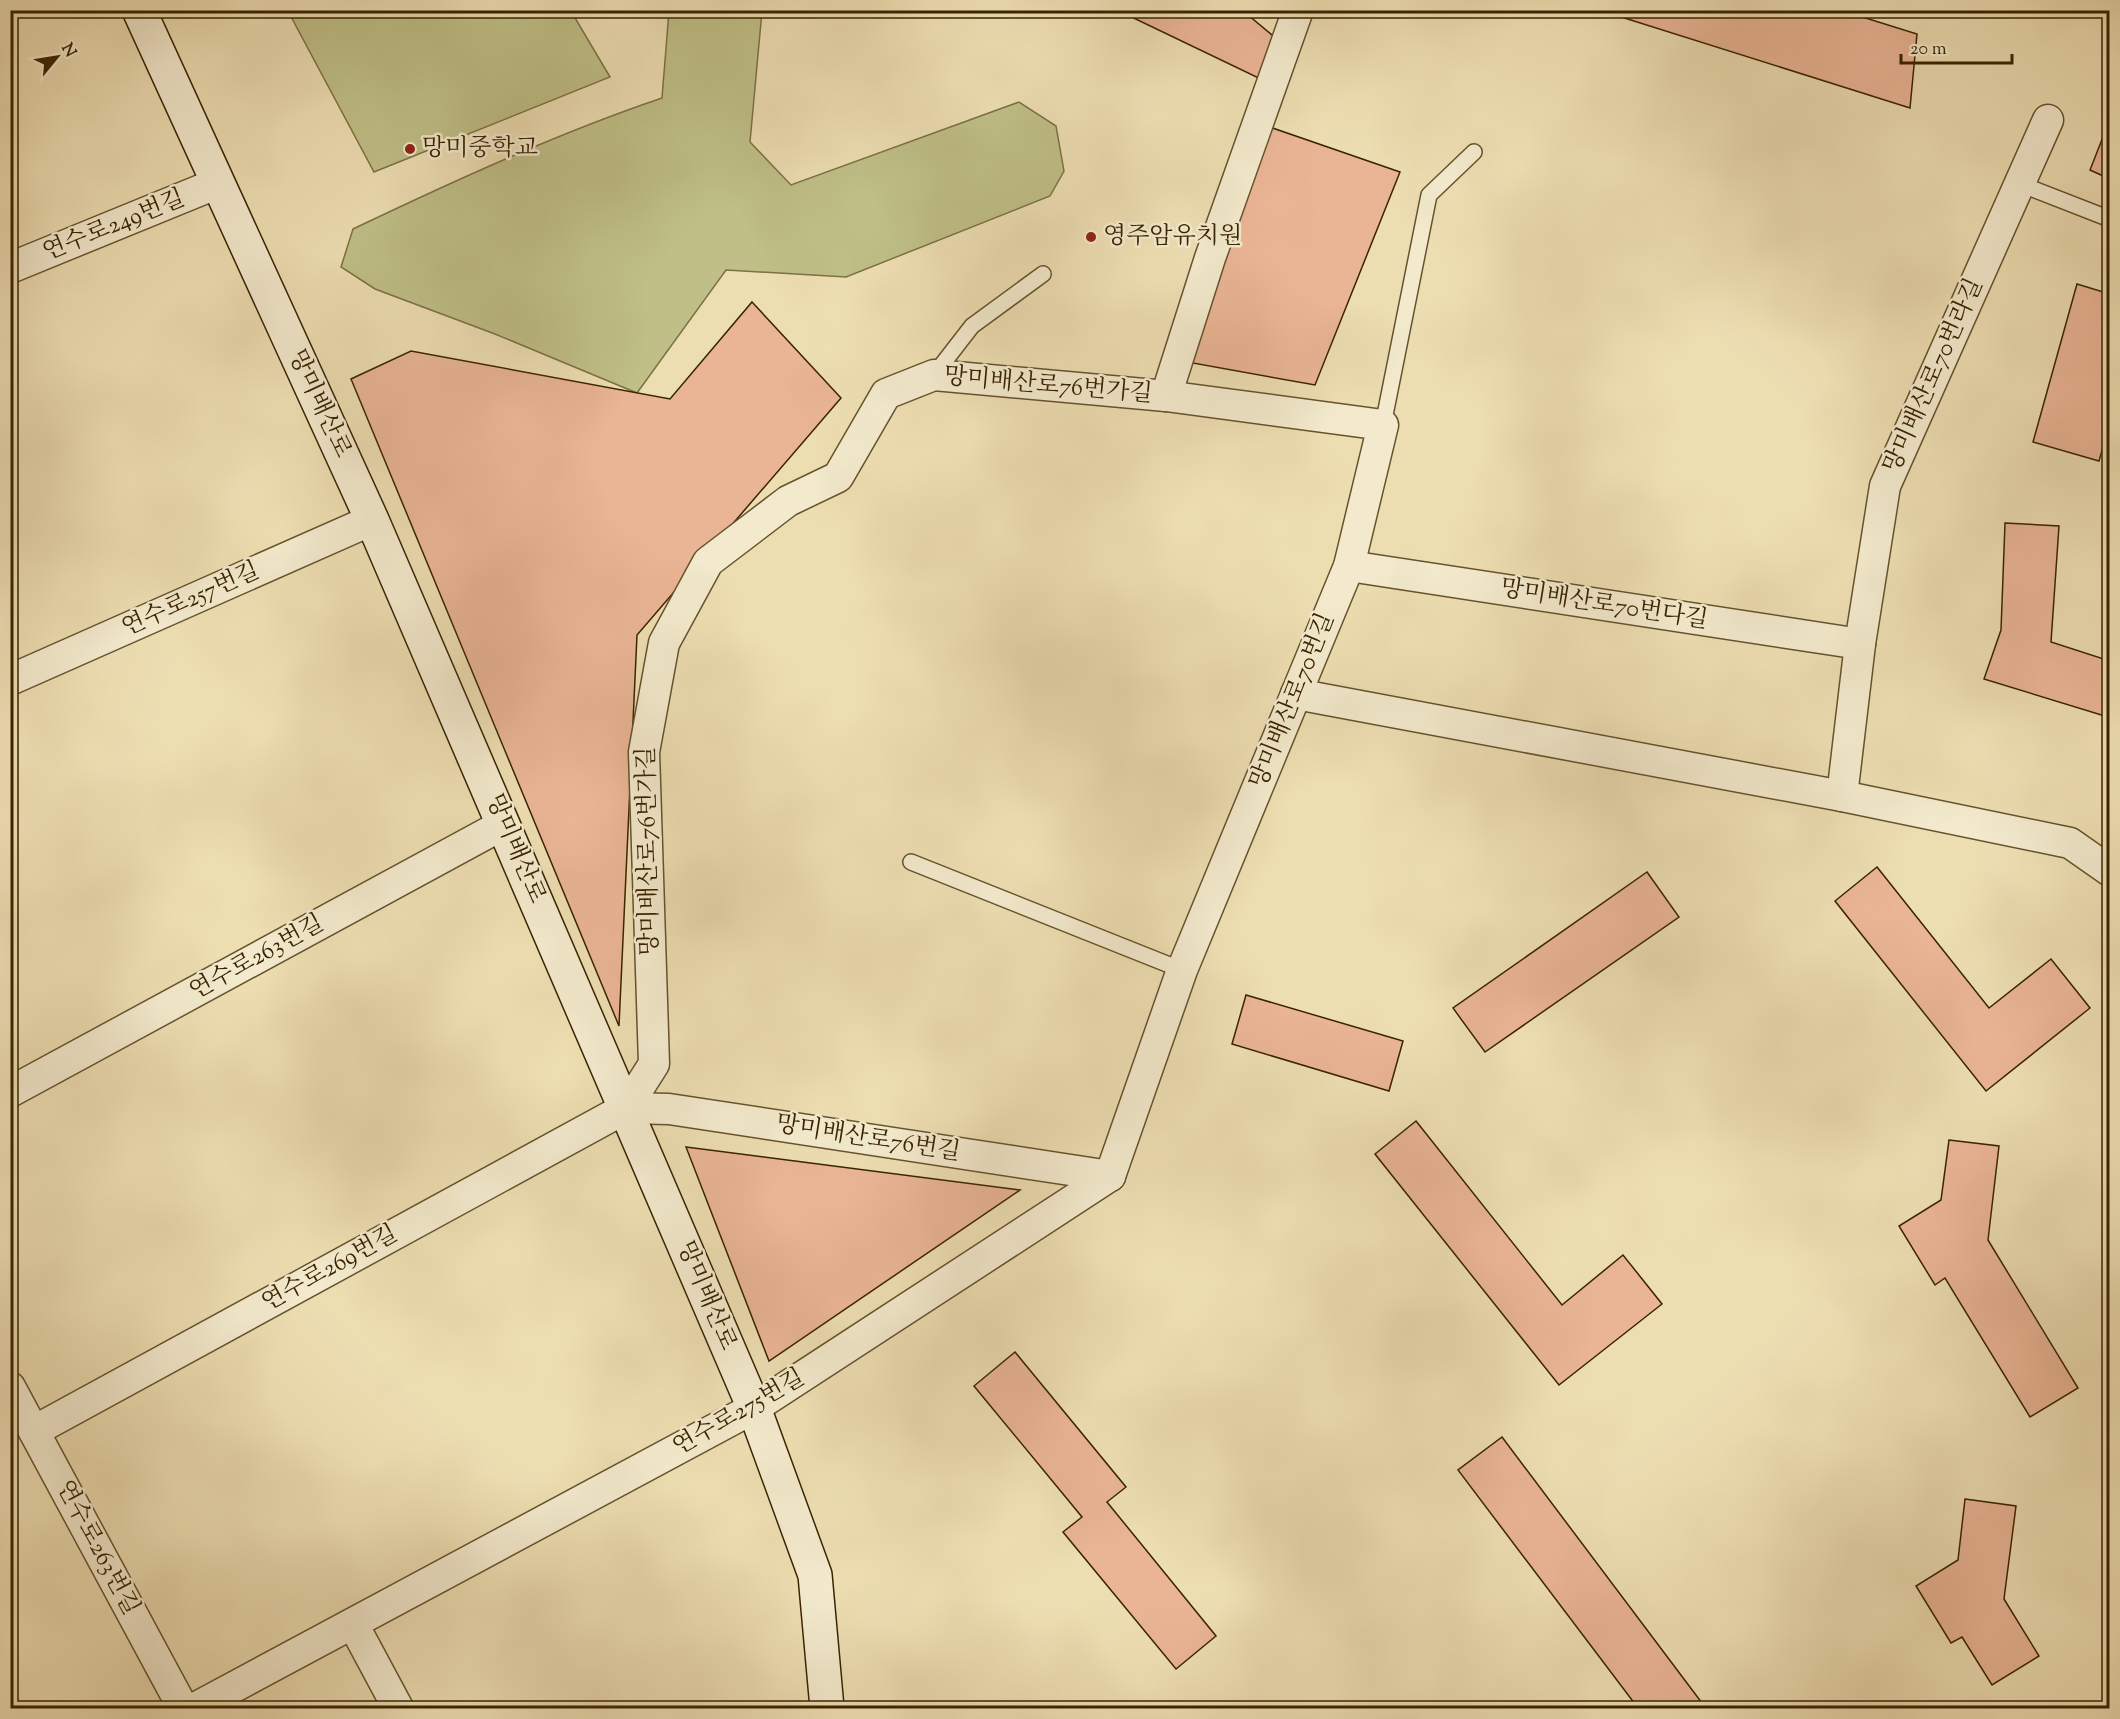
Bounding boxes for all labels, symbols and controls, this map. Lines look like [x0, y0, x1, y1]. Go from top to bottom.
north arrow [27, 27, 87, 87]
scale bar [1901, 27, 2012, 65]
text: 20 m [1910, 37, 1947, 63]
text: N [55, 39, 81, 62]
place label: 망미중학교 [422, 132, 538, 166]
marker: 망미중학교 [403, 142, 417, 156]
street label: 연수로249번길 [38, 182, 190, 270]
place label: 영주암유치원 [1103, 220, 1242, 254]
marker: 영주암유치원 [1084, 230, 1098, 244]
street label: 망미배산로70번라길 [1876, 273, 1992, 479]
street label: 망미배산로 [279, 344, 359, 464]
street label: 망미배산로76번가길 [942, 360, 1154, 412]
street label: 연수로257번길 [117, 554, 265, 646]
street label: 망미배산로70번다길 [1498, 572, 1710, 638]
street label: 망미배산로70번길 [1242, 608, 1344, 794]
street label: 망미배산로76번가길 [630, 746, 668, 956]
street label: 망미배산로 [477, 789, 553, 909]
street label: 연수로263번길 [184, 907, 330, 1009]
street label: 망미배산로76번길 [773, 1108, 963, 1170]
street label: 연수로269번길 [256, 1218, 404, 1320]
street label: 망미배산로 [668, 1236, 744, 1356]
street label: 연수로275번길 [667, 1361, 811, 1465]
street label: 연수로263번길 [47, 1474, 147, 1622]

